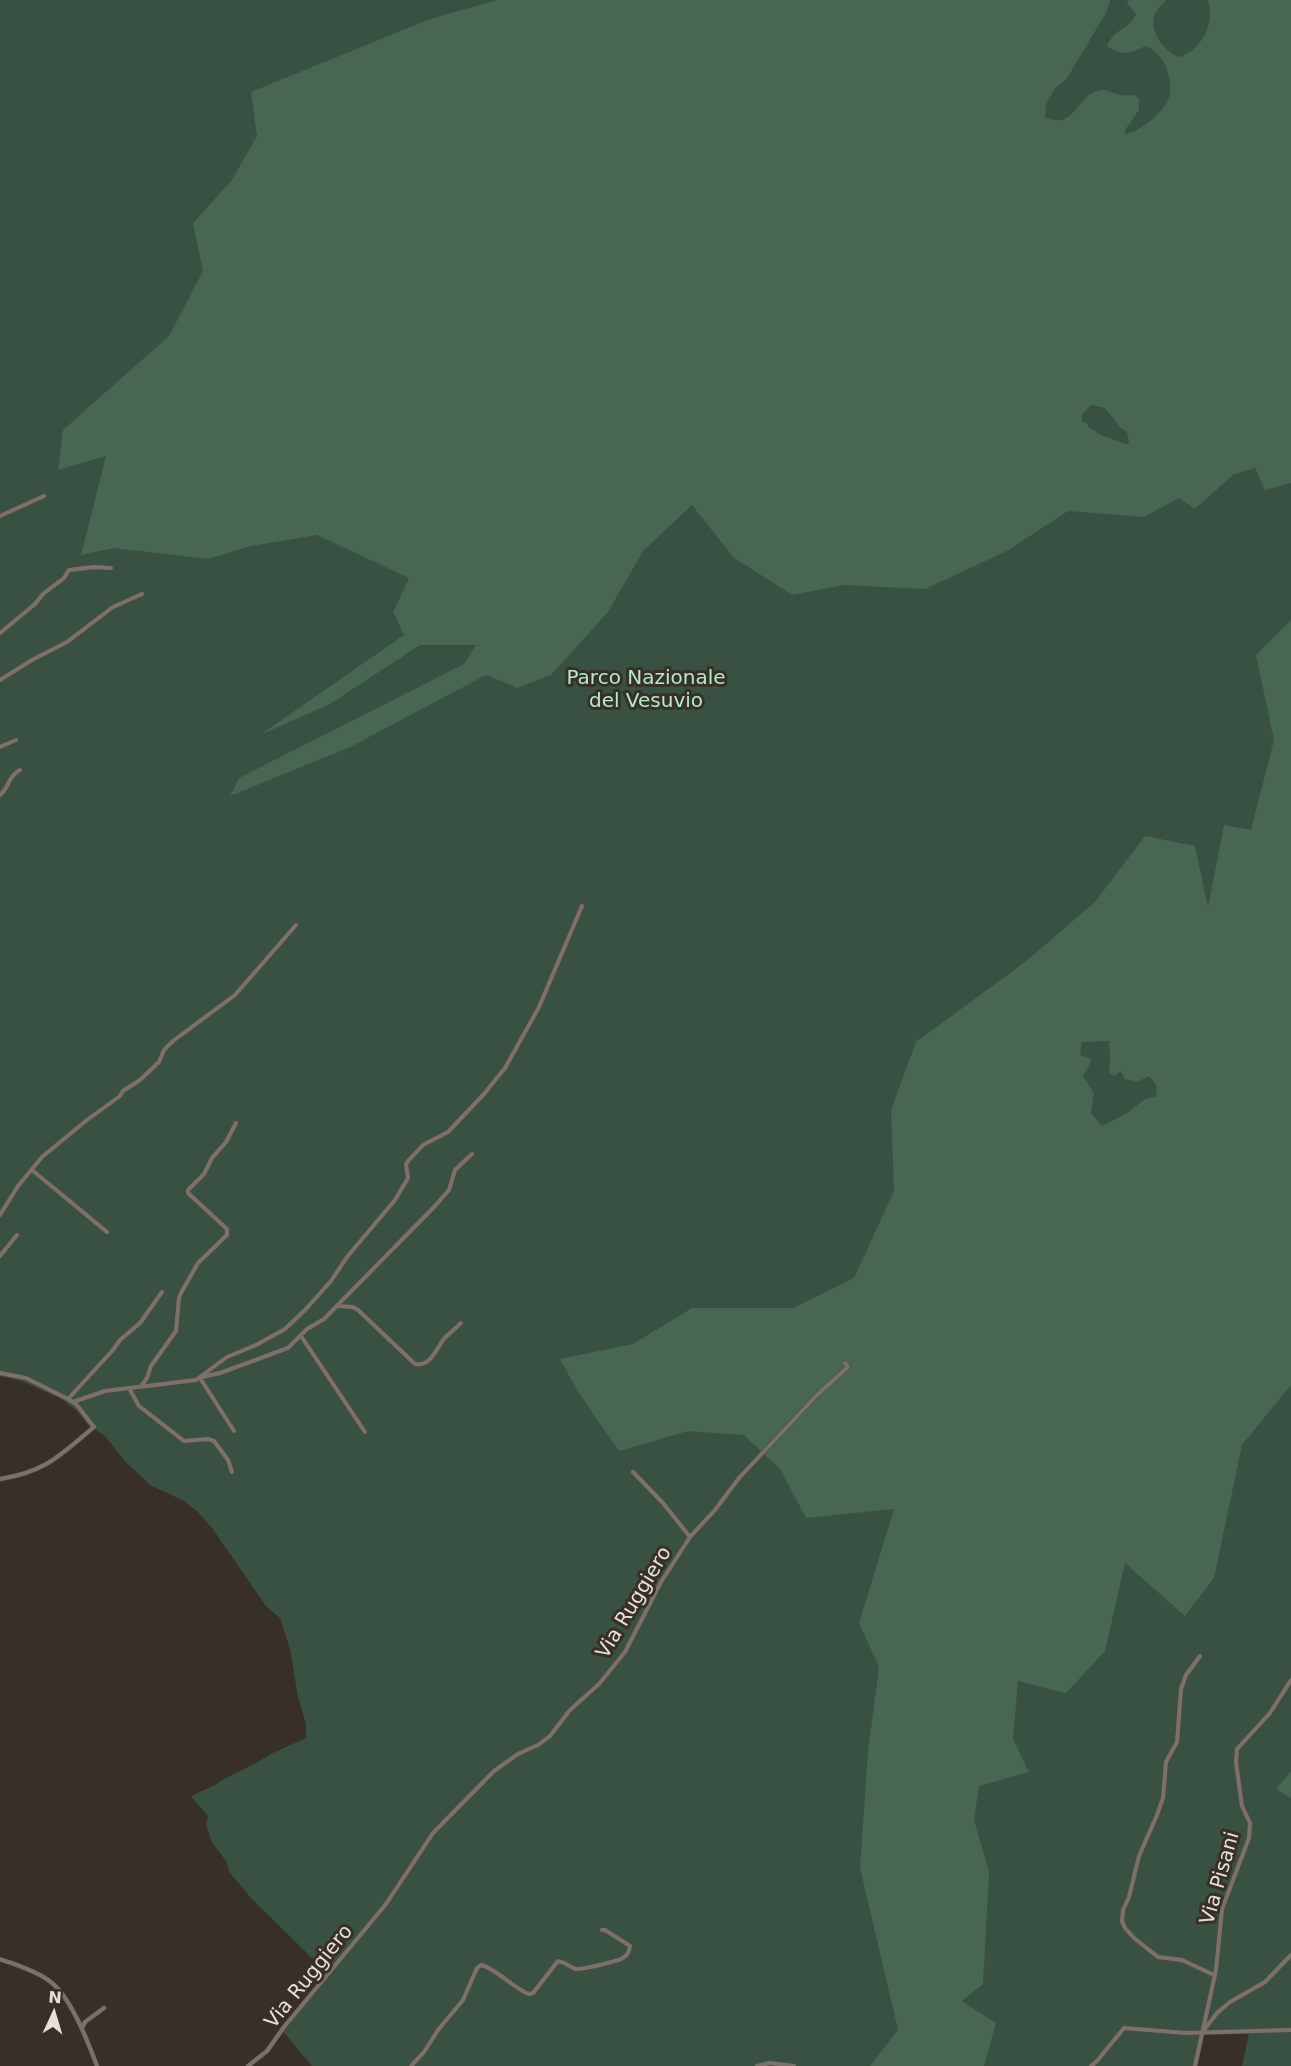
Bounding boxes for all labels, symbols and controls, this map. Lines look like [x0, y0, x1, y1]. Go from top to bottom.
park label: Parco Nazionale del Vesuvio [566, 665, 726, 712]
street label: Via Ruggiero [590, 1542, 676, 1662]
street label: Via Pisani [1194, 1829, 1244, 1927]
street label: Via Ruggiero [259, 1919, 357, 2033]
north arrow [24, 1982, 84, 2042]
text: N [48, 1988, 62, 2007]

